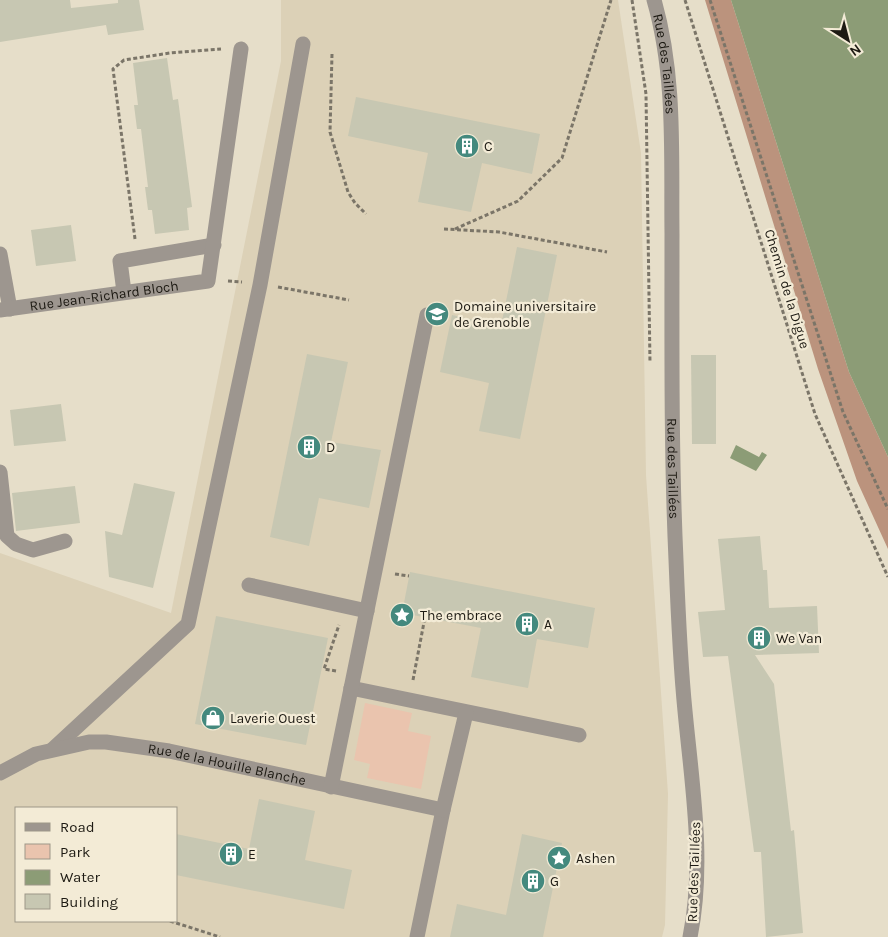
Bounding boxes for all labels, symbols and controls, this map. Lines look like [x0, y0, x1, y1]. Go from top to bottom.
street label: Rue des Taillées [649, 12, 679, 114]
north arrow [823, 15, 873, 65]
text: N [846, 40, 864, 60]
building icon: C [454, 133, 480, 159]
place label: C [484, 138, 493, 155]
street label: Chemin de la Digue [761, 227, 813, 351]
street label: Rue Jean-Richard Bloch [28, 277, 180, 314]
place label: Domaine universitaire de Grenoble [454, 298, 596, 331]
school or university icon: Domaine universitaire de Grenoble [424, 301, 450, 327]
street label: Rue des Taillées [664, 418, 683, 519]
building icon: D [296, 434, 322, 460]
place label: D [326, 439, 335, 456]
place icon: The embrace [389, 602, 415, 628]
place label: The embrace [420, 607, 502, 624]
building icon: A [514, 611, 540, 637]
place label: A [544, 616, 552, 633]
building icon: We Van [746, 625, 772, 651]
place label: We Van [776, 630, 822, 647]
shop icon: Laverie Ouest [200, 705, 226, 731]
place label: Laverie Ouest [230, 710, 316, 727]
street label: Rue de la Houille Blanche [147, 740, 308, 789]
legend [15, 807, 178, 922]
text: Road [60, 818, 95, 836]
street label: Rue des Taillées [684, 821, 704, 923]
building icon: E [218, 841, 244, 867]
text: Park [60, 843, 90, 861]
place icon: Ashen [546, 845, 572, 871]
place label: E [248, 846, 256, 863]
place label: Ashen [576, 850, 616, 867]
text: Water [60, 868, 101, 886]
building icon: G [520, 868, 546, 894]
place label: G [550, 873, 559, 890]
text: Building [60, 893, 118, 911]

